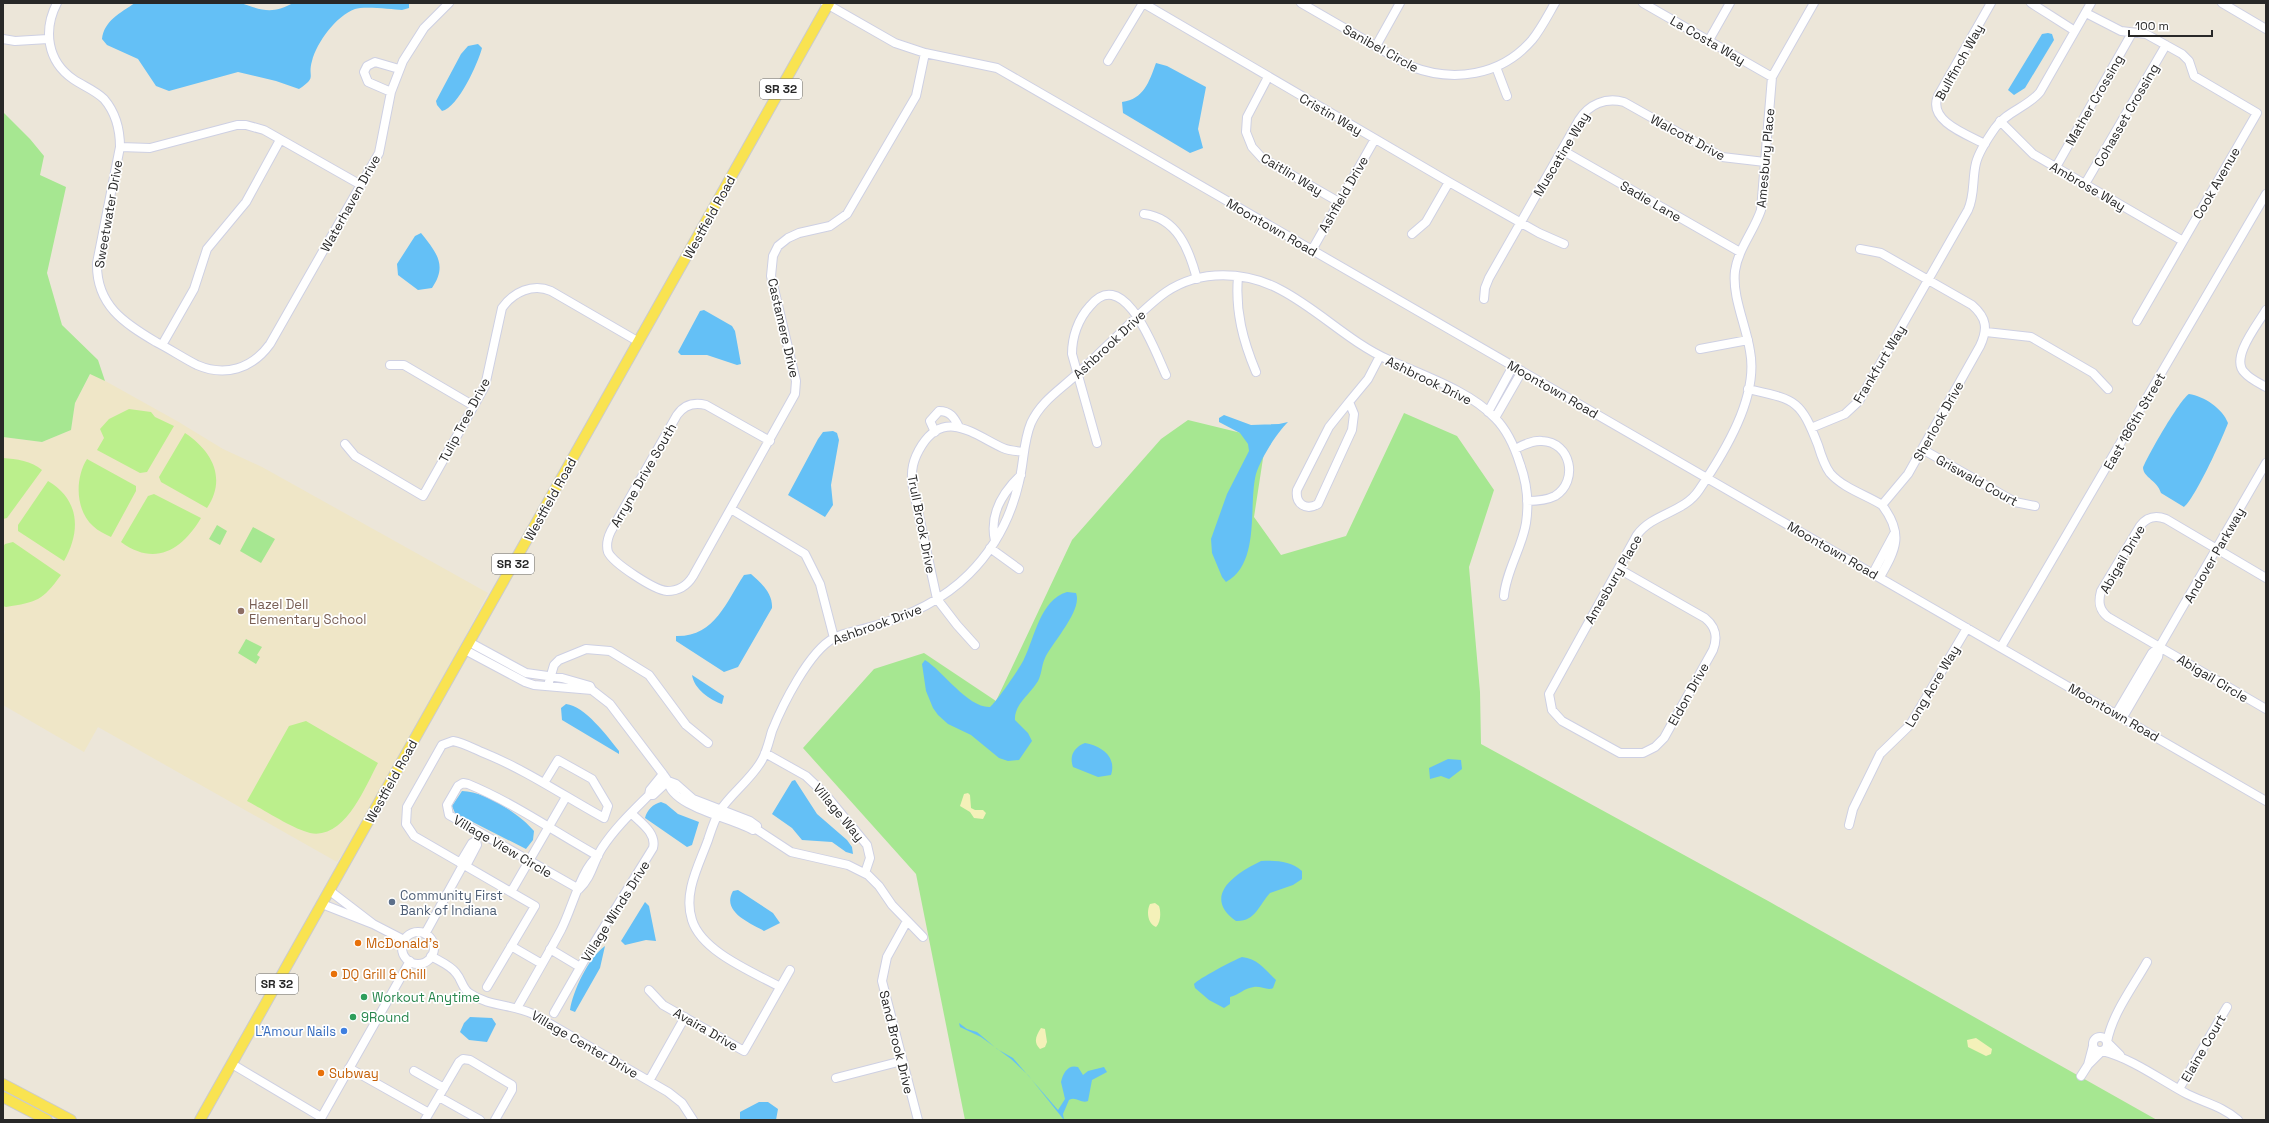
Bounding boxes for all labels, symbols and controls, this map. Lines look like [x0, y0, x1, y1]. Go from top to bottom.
street label: La Costa Way [1667, 12, 1748, 69]
scale bar [2129, 12, 2212, 38]
text: 100 m [2135, 18, 2169, 34]
street label: Sanibel Circle [1340, 21, 1422, 76]
street label: Bullfinch Way [1931, 21, 1987, 104]
street label: Mather Crossing [2061, 52, 2127, 149]
street label: Cohasset Crossing [2090, 61, 2163, 170]
road number: SR 32 [760, 79, 802, 99]
street label: Cristin Way [1296, 90, 1365, 139]
street label: Amesbury Place [1753, 107, 1778, 209]
street label: Muscatine Way [1530, 109, 1593, 200]
street label: Walcott Drive [1647, 111, 1728, 164]
street label: Cook Avenue [2189, 144, 2244, 222]
street label: Caitlin Way [1258, 149, 1326, 200]
street label: Waterhaven Drive [317, 152, 384, 255]
street label: Ashfield Drive [1315, 153, 1372, 235]
street label: Ambrose Way [2047, 158, 2129, 215]
street label: Sweetwater Drive [91, 159, 126, 270]
street label: Westfield Road [679, 172, 739, 262]
street label: Sadie Lane [1617, 177, 1684, 226]
street label: Moontown Road [1223, 194, 1320, 260]
street label: Castamere Drive [764, 277, 803, 380]
street label: Ashbrook Drive [1069, 306, 1149, 383]
street label: Frankfurt Way [1849, 322, 1910, 407]
street label: Ashbrook Drive [1383, 352, 1475, 409]
street label: Moontown Road [1504, 356, 1601, 422]
street label: East 186th Street [2100, 370, 2169, 473]
street label: Tulip Tree Drive [435, 375, 494, 466]
street label: Sherlock Drive [1909, 378, 1967, 464]
street label: Arryne Drive South [607, 420, 680, 530]
street label: Griswald Court [1933, 451, 2021, 510]
street label: Westfield Road [520, 454, 580, 544]
street label: Trull Brook Drive [904, 473, 939, 575]
street label: Andover Parkway [2180, 504, 2249, 606]
street label: Moontown Road [1784, 517, 1881, 583]
street label: Abigail Drive [2096, 522, 2149, 597]
street label: Amesbury Place [1581, 532, 1646, 627]
road number: SR 32 [492, 554, 534, 574]
place label: Hazel Dell Elementary School [249, 596, 366, 628]
street label: Ashbrook Drive [830, 600, 924, 648]
marker: Hazel Dell Elementary School [236, 606, 246, 616]
street label: Long Acre Way [1901, 642, 1964, 730]
street label: Abigail Circle [2174, 651, 2251, 706]
street label: Eldon Drive [1664, 660, 1713, 729]
street label: Moontown Road [2065, 679, 2162, 745]
street label: Westfield Road [361, 736, 421, 826]
street label: Village Way [809, 780, 868, 845]
street label: Village View Circle [450, 811, 555, 882]
street label: Village Winds Drive [577, 857, 653, 965]
place label: Community First Bank of Indiana [400, 887, 503, 919]
marker: Community First Bank of Indiana [387, 897, 397, 907]
place label: McDonald's [366, 935, 439, 952]
marker: McDonald's [353, 938, 363, 948]
place label: DQ Grill & Chill [342, 966, 426, 983]
marker: DQ Grill & Chill [329, 969, 339, 979]
road number: SR 32 [256, 974, 298, 994]
place label: Workout Anytime [372, 989, 480, 1006]
street label: Sand Brook Drive [875, 989, 918, 1096]
marker: Workout Anytime [359, 992, 369, 1002]
street label: Avaira Drive [670, 1004, 741, 1055]
street label: Village Center Drive [528, 1007, 641, 1082]
place label: 9Round [361, 1009, 410, 1026]
street label: Elaine Court [2177, 1011, 2230, 1085]
marker: 9Round [348, 1012, 358, 1022]
place label: L'Amour Nails [255, 1023, 336, 1040]
marker: L'Amour Nails [339, 1026, 349, 1036]
place label: Subway [329, 1065, 379, 1082]
marker: Subway [316, 1068, 326, 1078]

